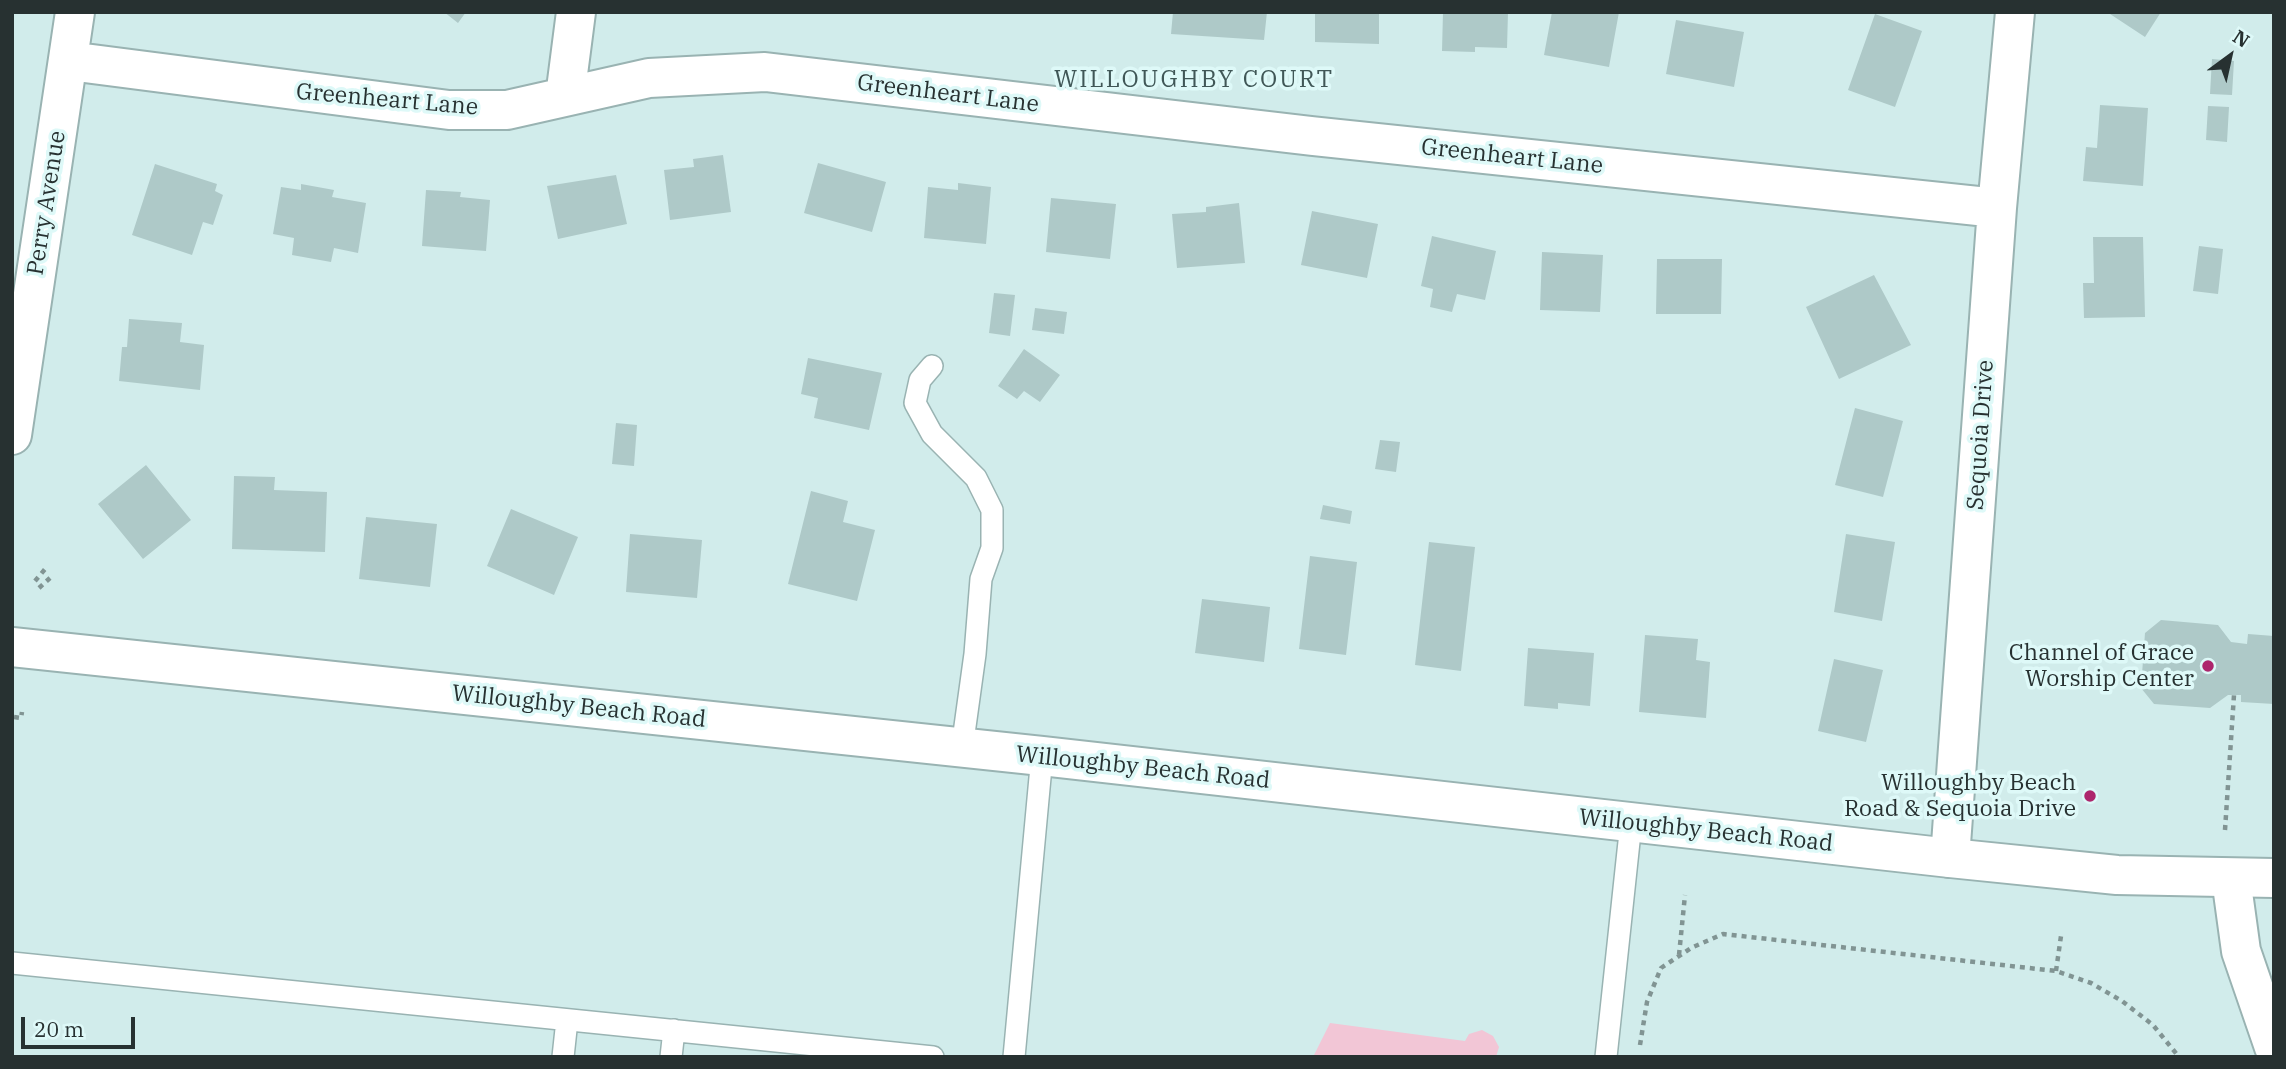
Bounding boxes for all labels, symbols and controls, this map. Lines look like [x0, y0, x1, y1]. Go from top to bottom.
north arrow [2195, 21, 2265, 91]
text: N [2229, 24, 2254, 53]
district label: WILLOUGHBY COURT [1056, 66, 1332, 94]
street label: Greenheart Lane [856, 69, 1040, 119]
street label: Greenheart Lane [295, 78, 479, 122]
street label: Perry Avenue [22, 129, 72, 277]
street label: Greenheart Lane [1420, 134, 1604, 180]
street label: Sequoia Drive [1962, 359, 2000, 511]
place label: Channel of Grace Worship Center [2009, 639, 2194, 693]
marker: Channel of Grace Worship Center [2200, 658, 2216, 674]
street label: Willoughby Beach Road [451, 680, 707, 734]
street label: Willoughby Beach Road [1015, 741, 1271, 795]
place label: Willoughby Beach Road & Sequoia Drive [1844, 769, 2076, 823]
marker: Willoughby Beach Road & Sequoia Drive [2082, 788, 2098, 804]
street label: Willoughby Beach Road [1578, 804, 1834, 858]
scale bar [24, 1002, 138, 1046]
text: 20 m [34, 1015, 84, 1043]

